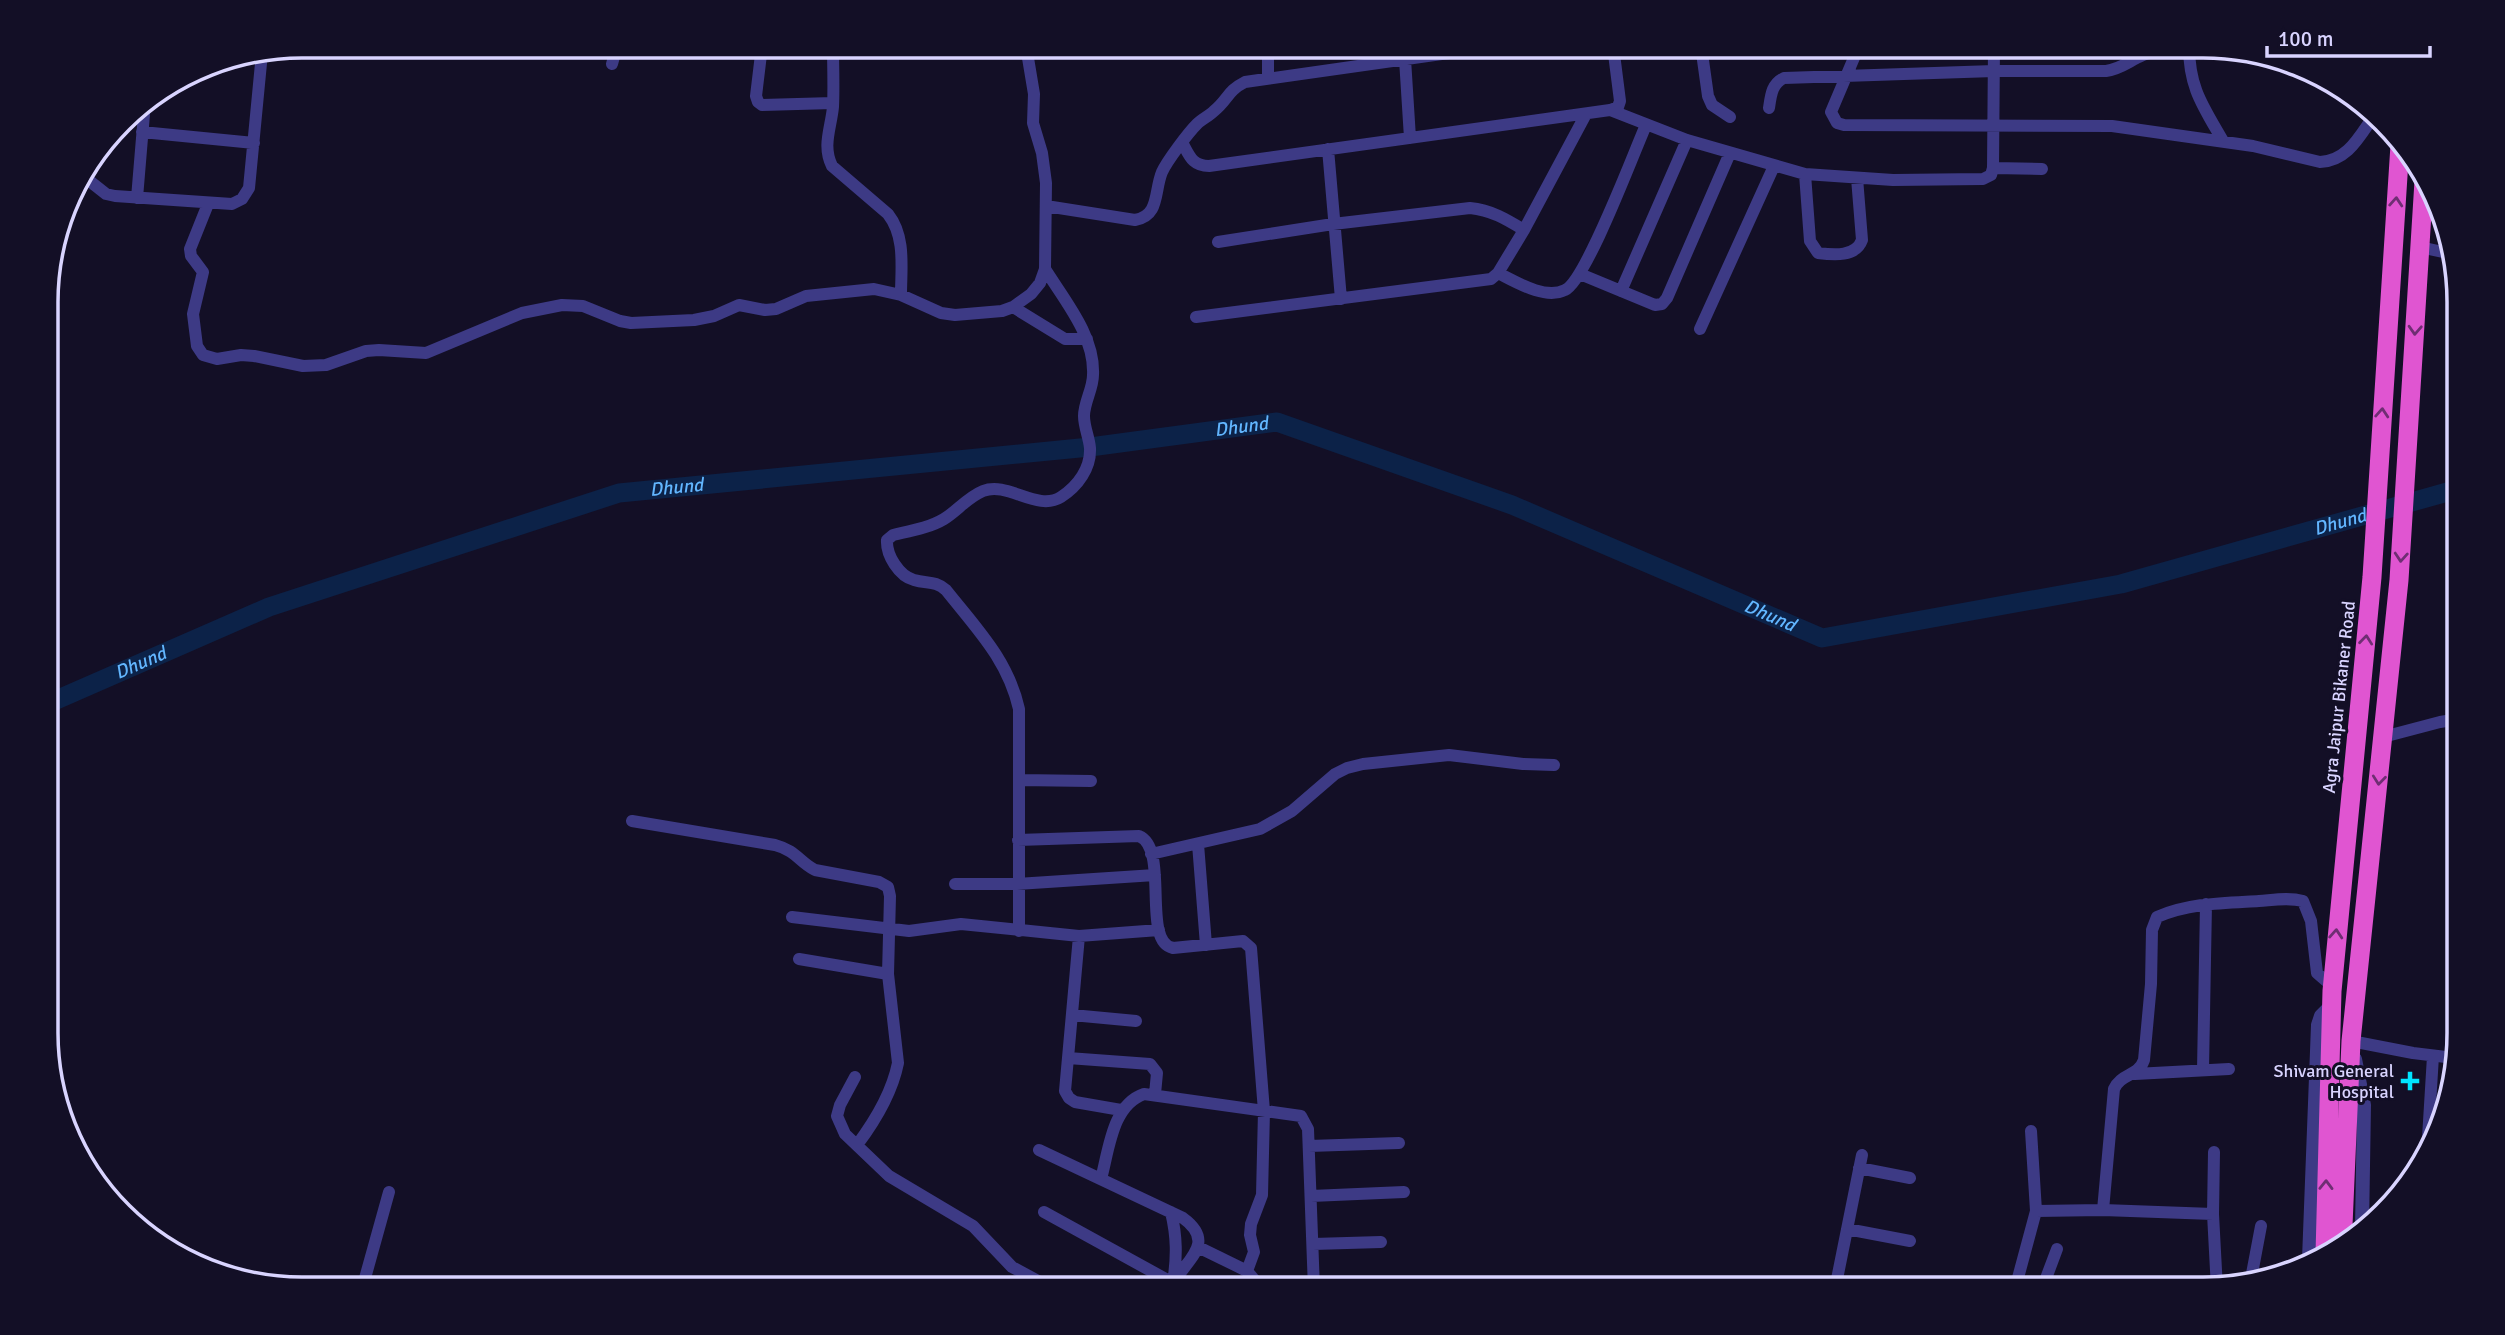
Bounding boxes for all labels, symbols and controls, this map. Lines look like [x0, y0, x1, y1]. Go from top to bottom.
scale bar [2267, 14, 2430, 58]
text: 100 m [2278, 26, 2333, 52]
one-way arrow [2389, 196, 2404, 207]
one-way arrow [2408, 324, 2423, 335]
one-way arrow [2375, 407, 2390, 418]
water label: Dhund [1213, 411, 1271, 442]
water label: Dhund [649, 473, 706, 502]
water label: Dhund [2311, 503, 2371, 541]
one-way arrow [2394, 551, 2409, 562]
water label: Dhund [1740, 594, 1801, 638]
street label: Agra Jaipur Bikaner Road [2318, 600, 2360, 794]
one-way arrow [2358, 634, 2373, 645]
water label: Dhund [111, 641, 172, 685]
one-way arrow [2371, 774, 2386, 786]
one-way arrow [2329, 928, 2344, 939]
place label: Shivam General Hospital [2274, 1060, 2394, 1103]
marker: Shivam General Hospital [2400, 1071, 2420, 1091]
one-way arrow [2318, 1180, 2334, 1190]

